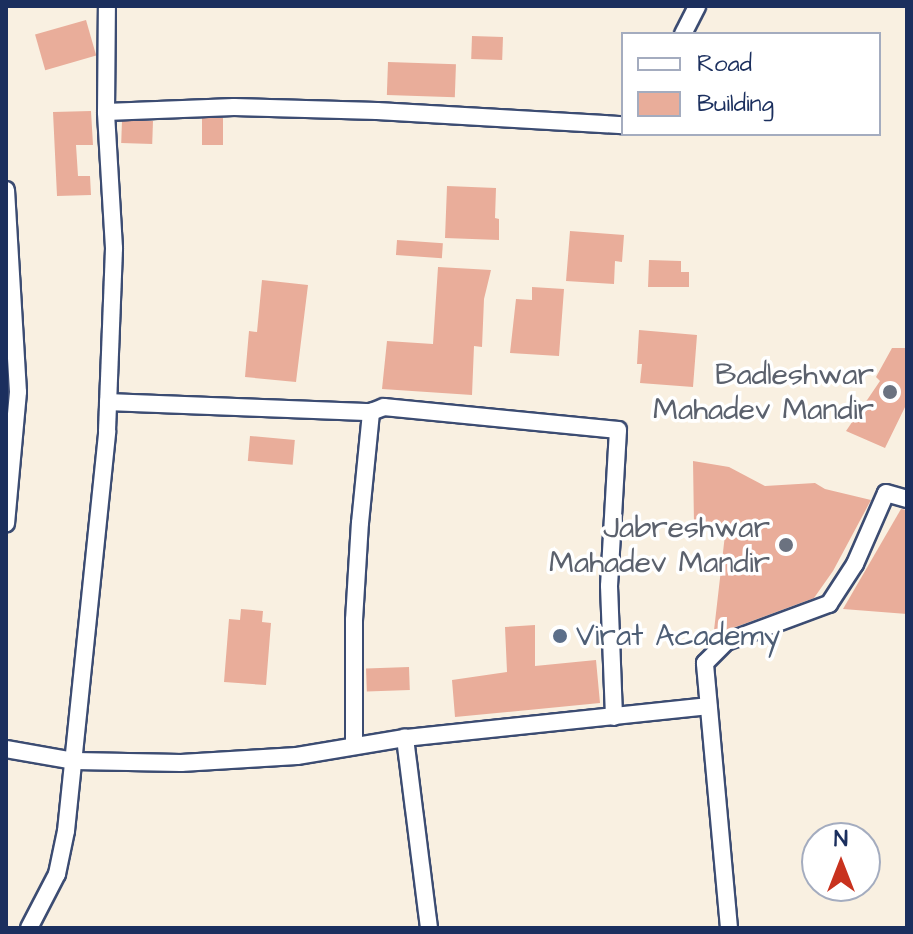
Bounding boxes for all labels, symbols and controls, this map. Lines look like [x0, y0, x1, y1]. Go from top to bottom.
legend [621, 32, 881, 136]
text: Road [697, 47, 752, 81]
text: Building [697, 87, 774, 121]
place label: Badleshwar Mahadev Mandir [653, 357, 874, 428]
marker: Badleshwar Mahadev Mandir [881, 383, 899, 401]
place label: Jabreshwar Mahadev Mandir [549, 510, 770, 580]
marker: Jabreshwar Mahadev Mandir [777, 536, 795, 554]
place label: Virat Academy [576, 618, 780, 654]
marker: Virat Academy [551, 627, 569, 645]
north arrow [801, 822, 881, 902]
text: N [834, 824, 848, 855]

